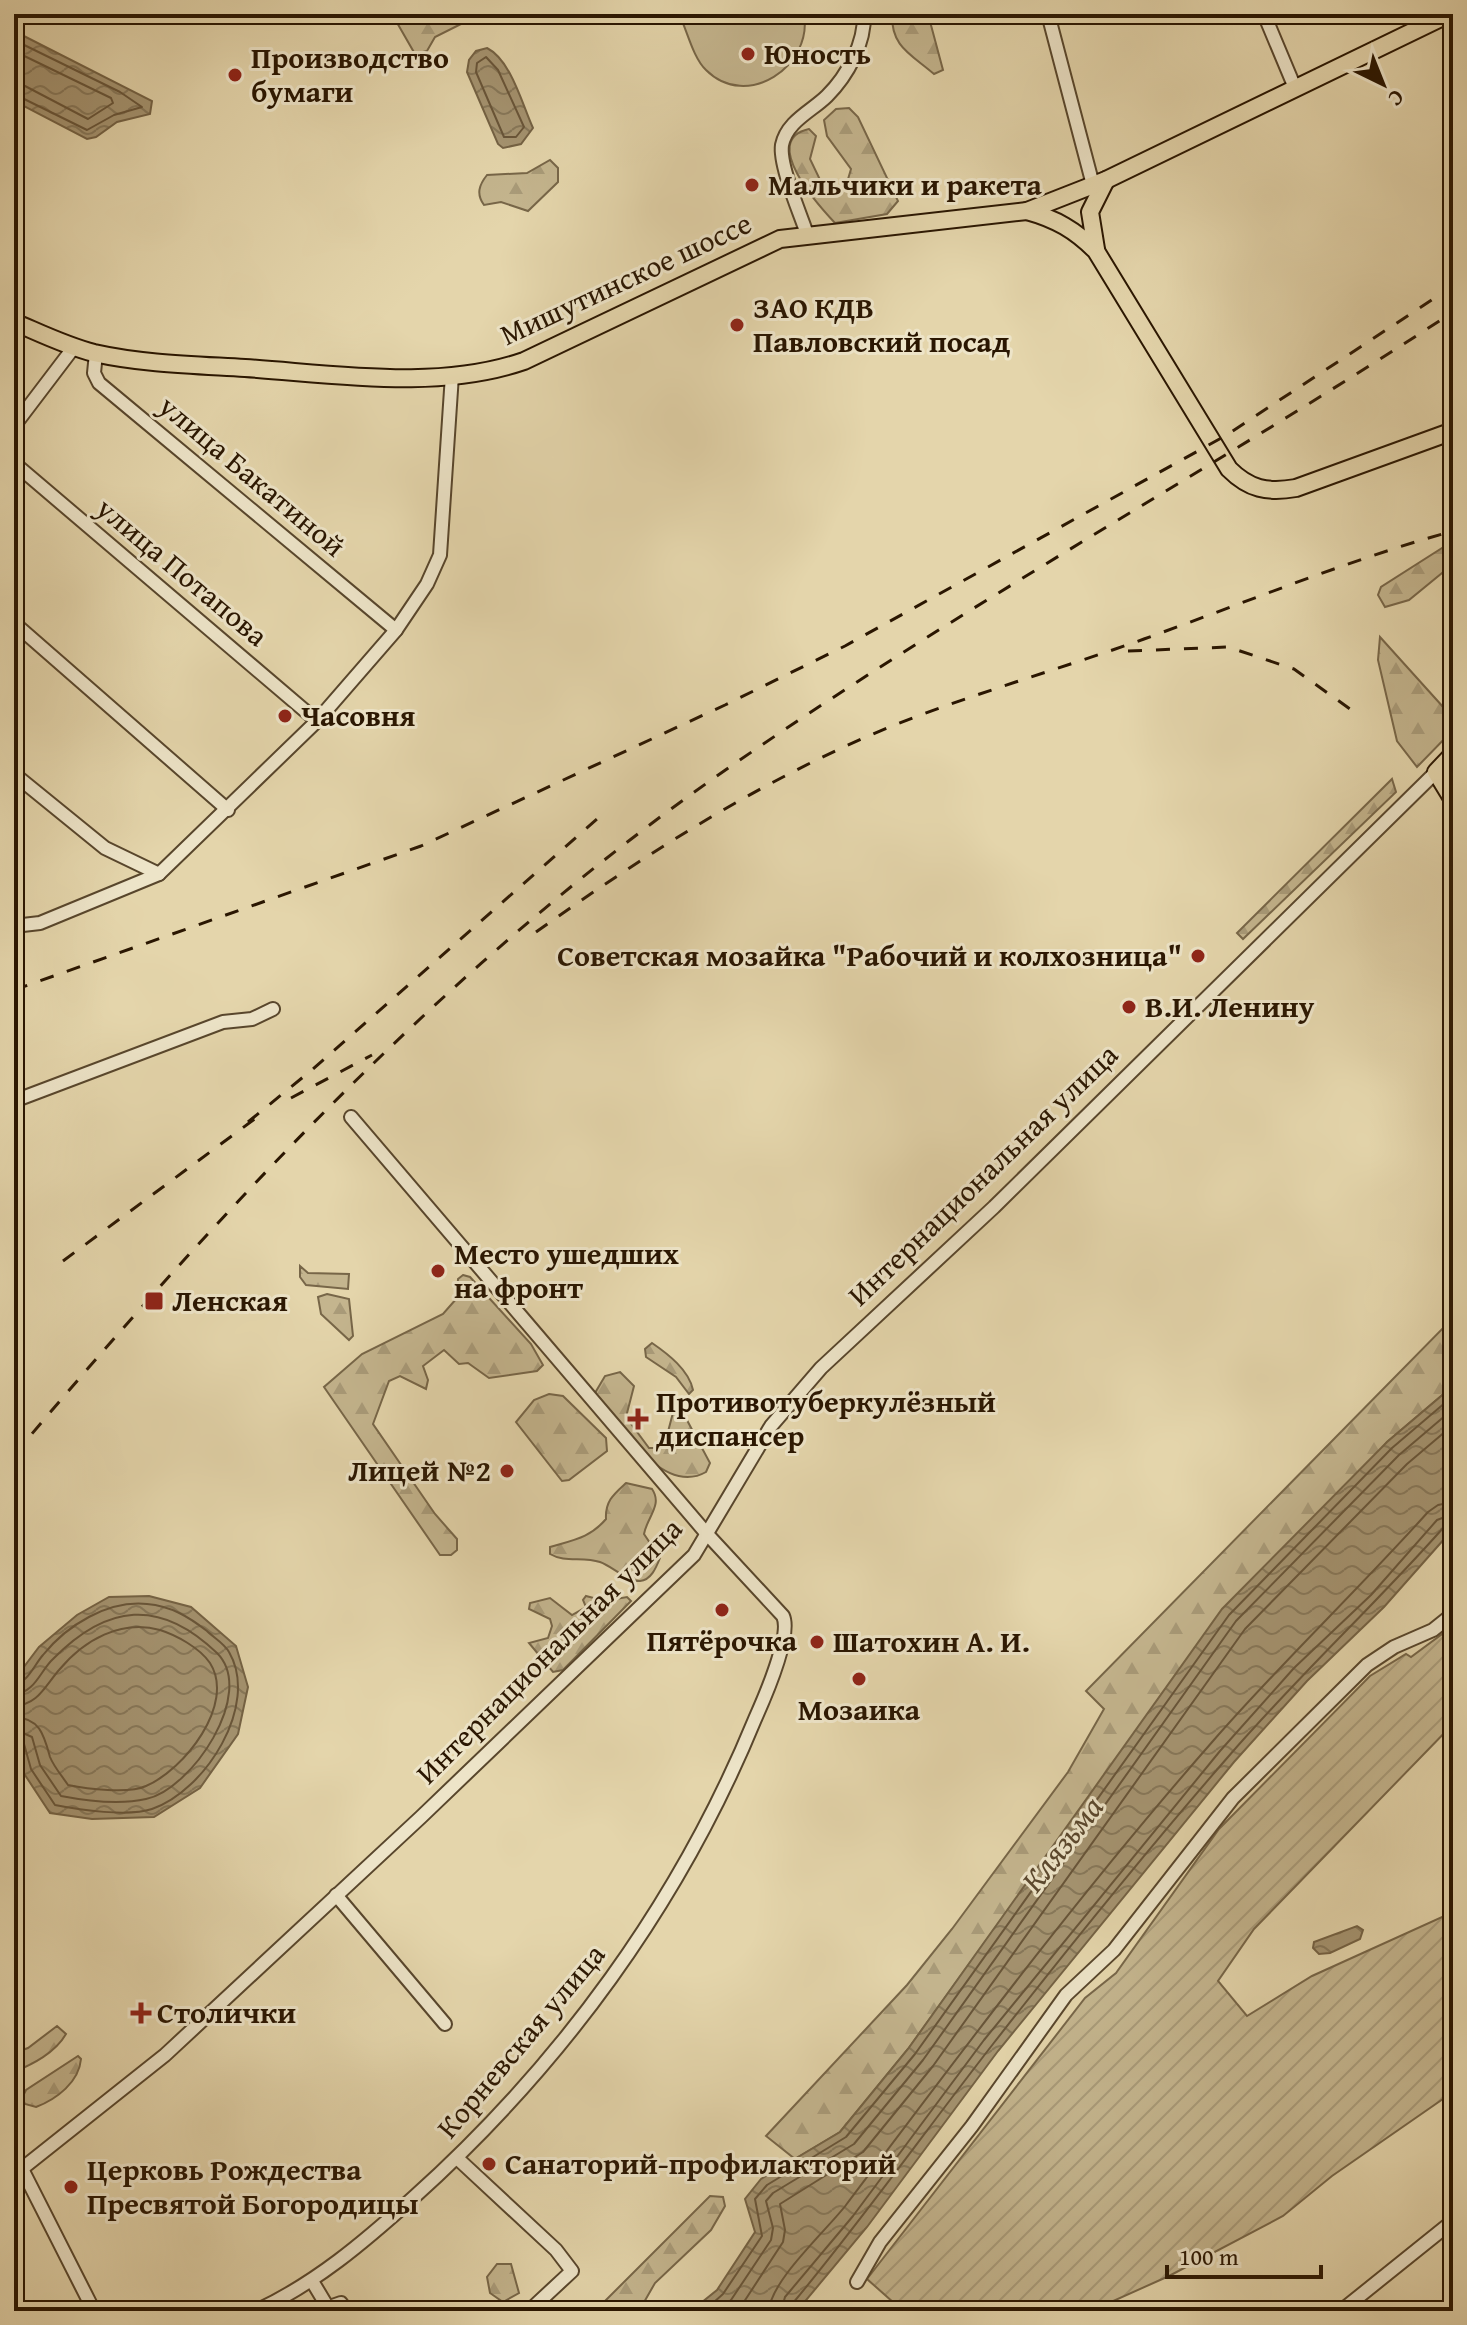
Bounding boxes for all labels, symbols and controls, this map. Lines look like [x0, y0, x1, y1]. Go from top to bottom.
place label: Юность [764, 31, 871, 75]
place label: Производство бумаги [251, 35, 449, 113]
north arrow [1343, 44, 1423, 124]
marker: Юность [739, 45, 757, 63]
marker: Производство бумаги [226, 66, 244, 84]
text: С [1381, 83, 1412, 115]
place label: Мальчики и ракета [768, 162, 1043, 206]
marker: Мальчики и ракета [743, 176, 761, 194]
street label: Мишутинское шоссе [493, 201, 759, 356]
place label: ЗАО КДВ Павловский посад [753, 285, 1010, 363]
marker: ЗАО КДВ Павловский посад [728, 316, 746, 334]
street label: улица Бакатиной [149, 383, 356, 567]
street label: улица Потапова [86, 486, 279, 657]
place label: Часовня [301, 693, 415, 737]
marker: Часовня [276, 707, 294, 725]
place label: Советская мозайка "Рабочий и колхозница" [557, 933, 1182, 977]
marker: Советская мозайка "Рабочий и колхозница" [1189, 947, 1207, 965]
place label: В.И. Ленину [1145, 984, 1315, 1028]
marker: В.И. Ленину [1120, 998, 1138, 1016]
street label: Интернациональная улица [837, 1033, 1128, 1316]
place label: Место ушедших на фронт [454, 1231, 679, 1309]
marker: Место ушедших на фронт [429, 1262, 447, 1280]
place label: Ленская [172, 1278, 288, 1322]
marker: Ленская [143, 1290, 165, 1312]
place label: Противотуберкулёзный диспансер [656, 1379, 996, 1457]
marker: Противотуберкулёзный диспансер [627, 1408, 649, 1430]
place label: Лицей №2 [348, 1448, 491, 1492]
marker: Лицей №2 [498, 1462, 516, 1480]
street label: Интернациональная улица [405, 1507, 692, 1794]
marker: Пятёрочка [713, 1601, 731, 1619]
place label: Пятёрочка [647, 1618, 798, 1662]
place label: Шатохин А. И. [833, 1619, 1030, 1663]
marker: Шатохин А. И. [808, 1633, 826, 1651]
marker: Мозаика [850, 1670, 868, 1688]
place label: Мозаика [798, 1687, 921, 1731]
water label: Клязьма [1009, 1785, 1114, 1902]
street label: Корневская улица [426, 1933, 615, 2147]
place label: Столички [157, 1990, 296, 2034]
marker: Столички [132, 2004, 150, 2022]
place label: Санаторий-профилакторий [505, 2141, 896, 2185]
place label: Церковь Рождества Пресвятой Богородицы [87, 2147, 419, 2225]
marker: Санаторий-профилакторий [480, 2155, 498, 2173]
marker: Церковь Рождества Пресвятой Богородицы [62, 2178, 80, 2196]
scale bar [1167, 2229, 1321, 2279]
text: 100 m [1179, 2239, 1239, 2274]

